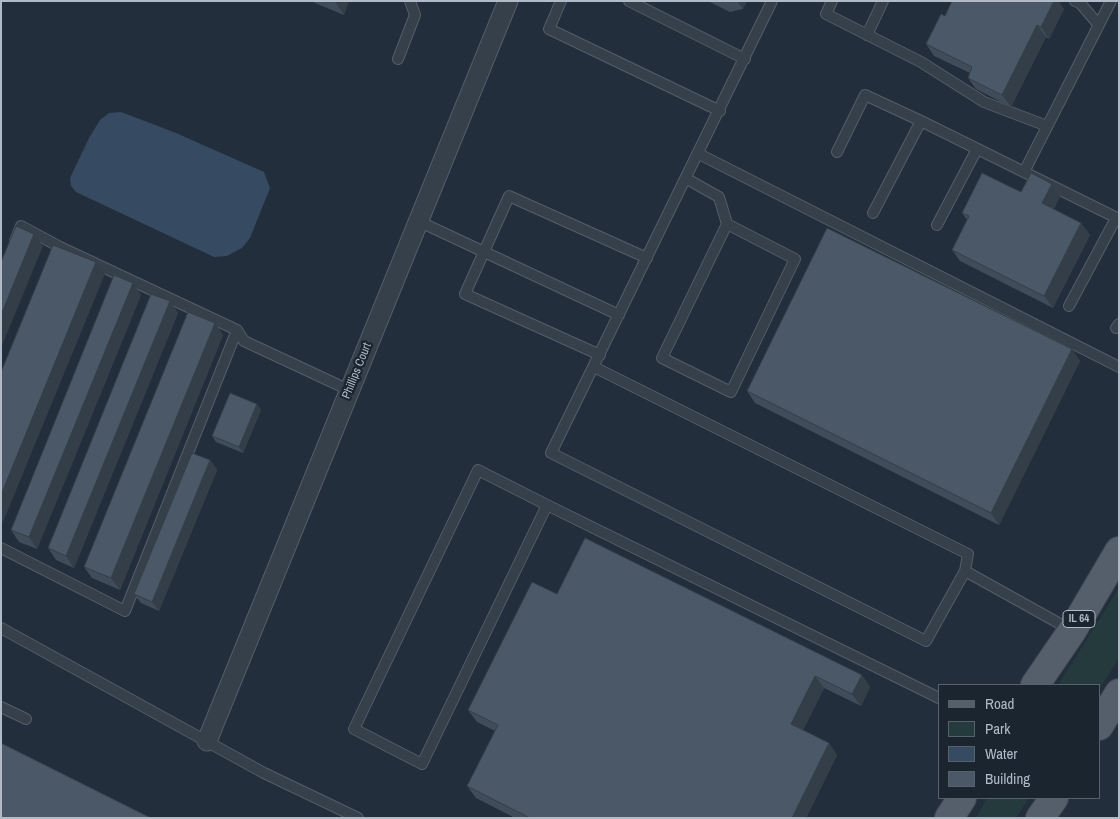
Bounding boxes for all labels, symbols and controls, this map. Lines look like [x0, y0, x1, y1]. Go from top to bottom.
street label: Phillips Court [339, 341, 375, 401]
road number: IL 64 [1063, 610, 1095, 628]
legend [938, 684, 1100, 799]
text: Road [985, 693, 1014, 714]
text: Park [985, 718, 1010, 739]
text: Water [985, 743, 1017, 764]
text: Building [985, 768, 1030, 789]

